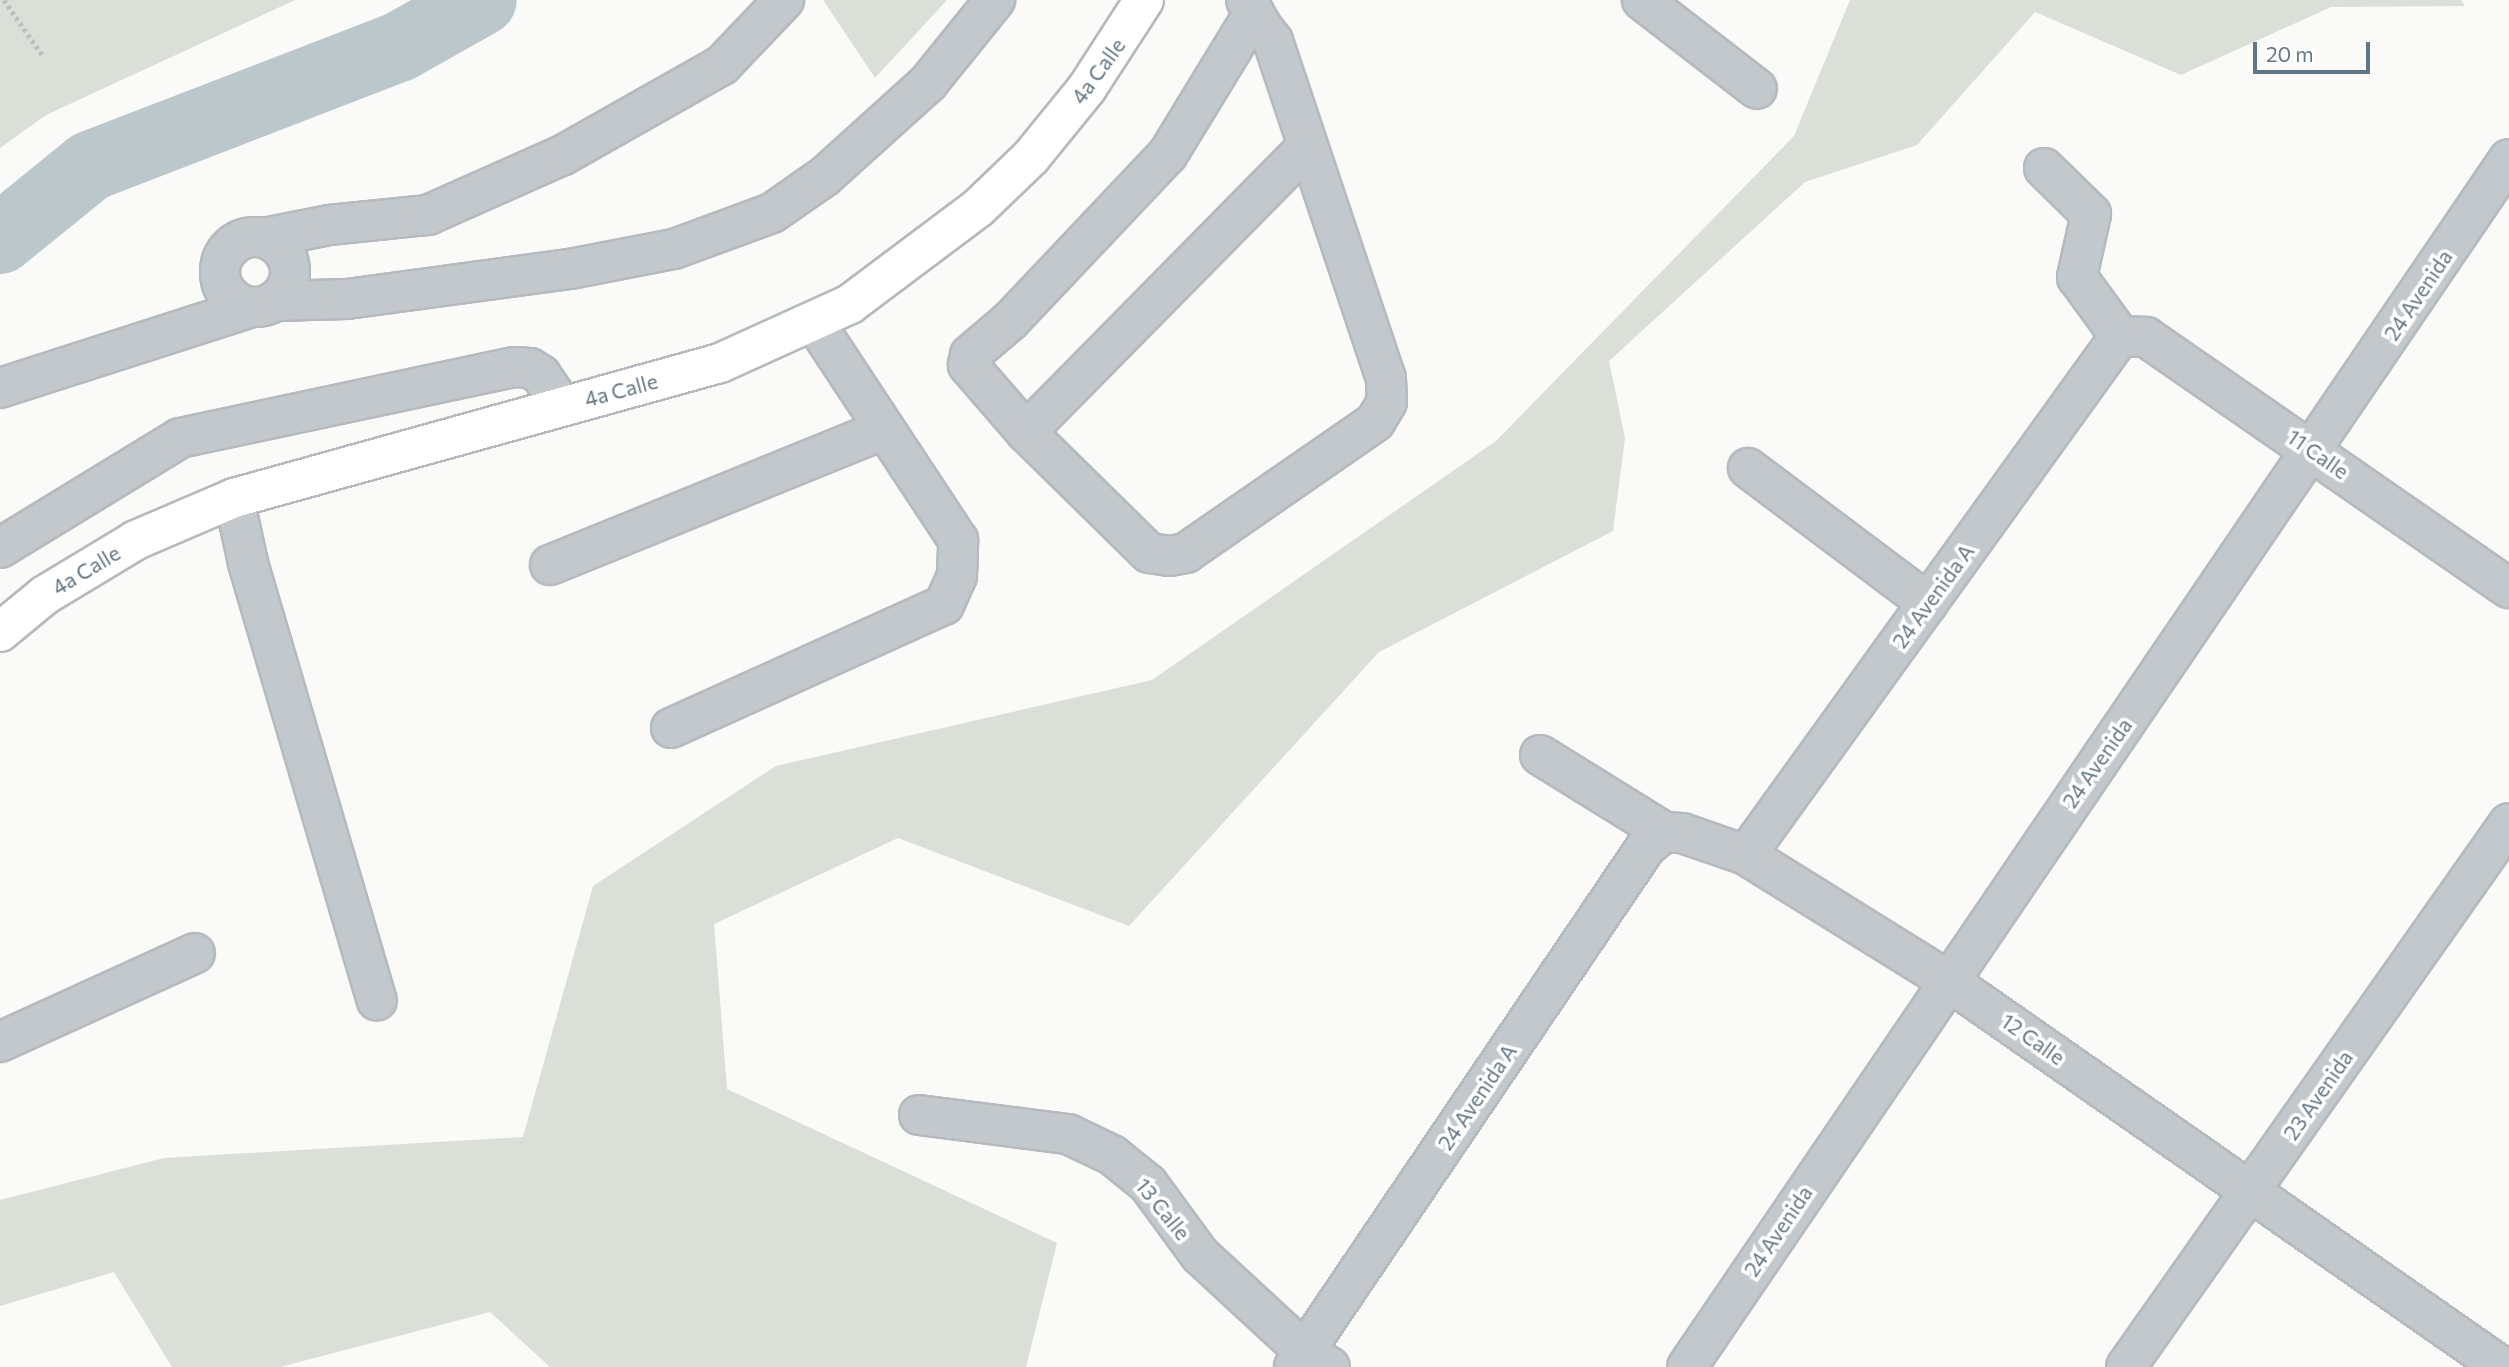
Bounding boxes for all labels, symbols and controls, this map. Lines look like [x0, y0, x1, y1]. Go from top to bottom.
scale bar [2257, 28, 2374, 72]
street label: 4a Calle [1066, 33, 1130, 109]
text: 20 m [2266, 41, 2314, 66]
street label: 24 Avenida [2379, 245, 2457, 345]
street label: 4a Calle [582, 368, 660, 412]
street label: 11 Calle [2282, 424, 2354, 484]
street label: 24 Avenida A [1887, 539, 1979, 653]
street label: 4a Calle [47, 540, 125, 600]
street label: 24 Avenida [2057, 713, 2137, 813]
street label: 12 Calle [1996, 1008, 2070, 1070]
street label: 24 Avenida A [1432, 1039, 1522, 1155]
street label: 23 Avenida [2278, 1045, 2358, 1145]
street label: 13 Calle [1131, 1173, 1195, 1245]
street label: 24 Avenida [1739, 1181, 1817, 1281]

